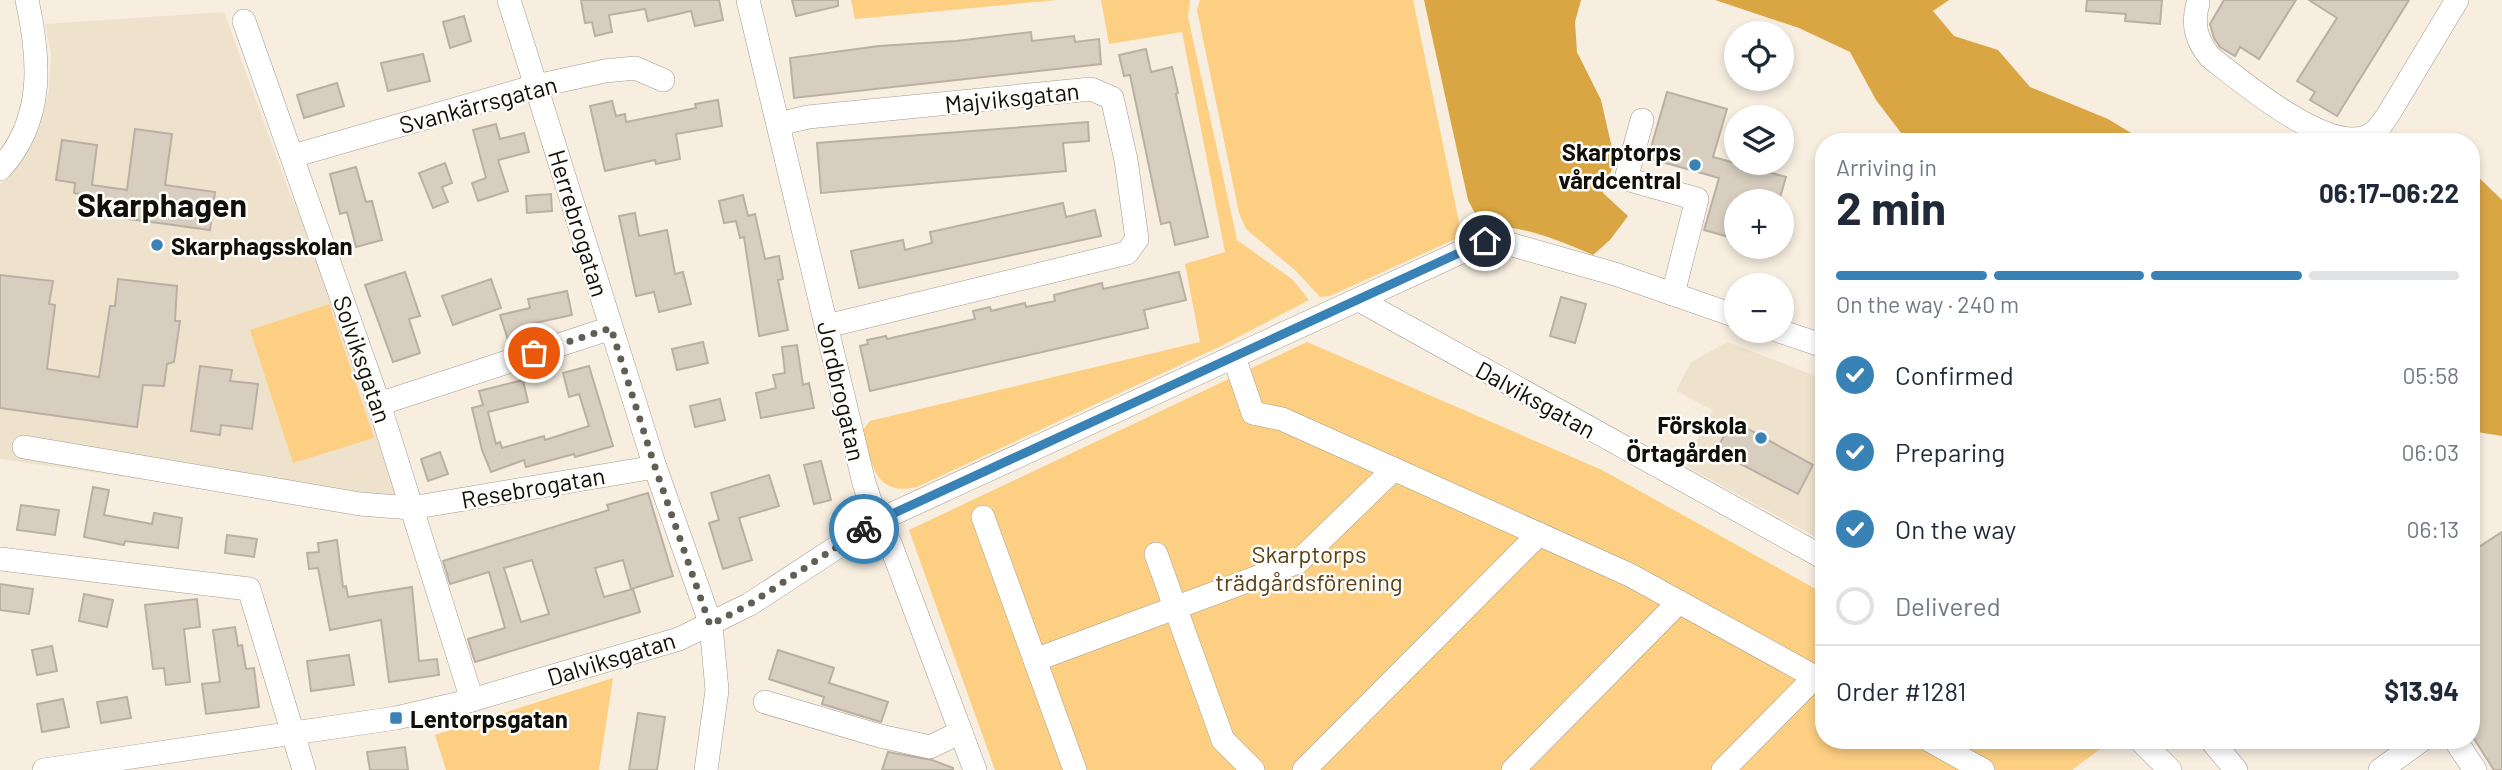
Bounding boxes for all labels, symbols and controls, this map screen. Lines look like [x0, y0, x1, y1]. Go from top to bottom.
map controls [1724, 21, 1794, 343]
button: locate [1724, 21, 1794, 91]
street label: Svankärrsgatan [396, 69, 560, 139]
street label: Majviksgatan [943, 76, 1081, 118]
button: layers [1724, 105, 1794, 175]
place label: Skarptorps vårdcentral [1558, 137, 1681, 194]
street label: Herrebrogatan [543, 146, 615, 300]
text: Arriving in [1836, 153, 1937, 181]
marker: Skarptorps vårdcentral [1687, 157, 1703, 173]
text: 06:17–06:22 [2319, 177, 2459, 208]
text: 2 min [1836, 179, 1946, 234]
district label: Skarphagen [77, 185, 247, 223]
button: + [1724, 189, 1794, 259]
pin [1455, 211, 1515, 271]
icon: home [1466, 222, 1504, 260]
place label: Skarphagsskolan [171, 231, 353, 260]
marker: Skarphagsskolan [149, 237, 165, 253]
button: − [1724, 273, 1794, 343]
text: On the way · 240 m [1836, 290, 2019, 318]
street label: Solviksgatan [328, 292, 398, 426]
street label: Jordbrogatan [812, 318, 872, 464]
pin [504, 323, 564, 383]
icon: bag [515, 334, 553, 372]
street label: Dalviksgatan [1471, 354, 1601, 444]
icon: check [1836, 356, 1874, 394]
text: Confirmed [1895, 359, 2014, 390]
text: 05:58 [2403, 361, 2459, 389]
place label: Förskola Örtagården [1626, 410, 1747, 467]
marker: Förskola Örtagården [1753, 430, 1769, 446]
icon: check [1836, 433, 1874, 471]
text: Preparing [1895, 436, 2005, 467]
text: 06:03 [2402, 438, 2459, 466]
street label: Resebrogatan [459, 460, 607, 514]
courier [829, 494, 899, 564]
icon: bike [845, 510, 883, 548]
icon: check [1836, 510, 1874, 548]
text: On the way [1895, 513, 2016, 544]
text: 06:13 [2406, 515, 2459, 543]
park label: Skarptorps trädgårdsförening [1215, 539, 1403, 596]
text: Delivered [1895, 590, 2001, 621]
street label: Dalviksgatan [543, 625, 679, 691]
text: Order #1281 [1836, 675, 1966, 706]
text: $13.94 [2384, 675, 2459, 706]
place label: Lentorpsgatan [410, 704, 568, 733]
marker: Lentorpsgatan [388, 710, 404, 726]

